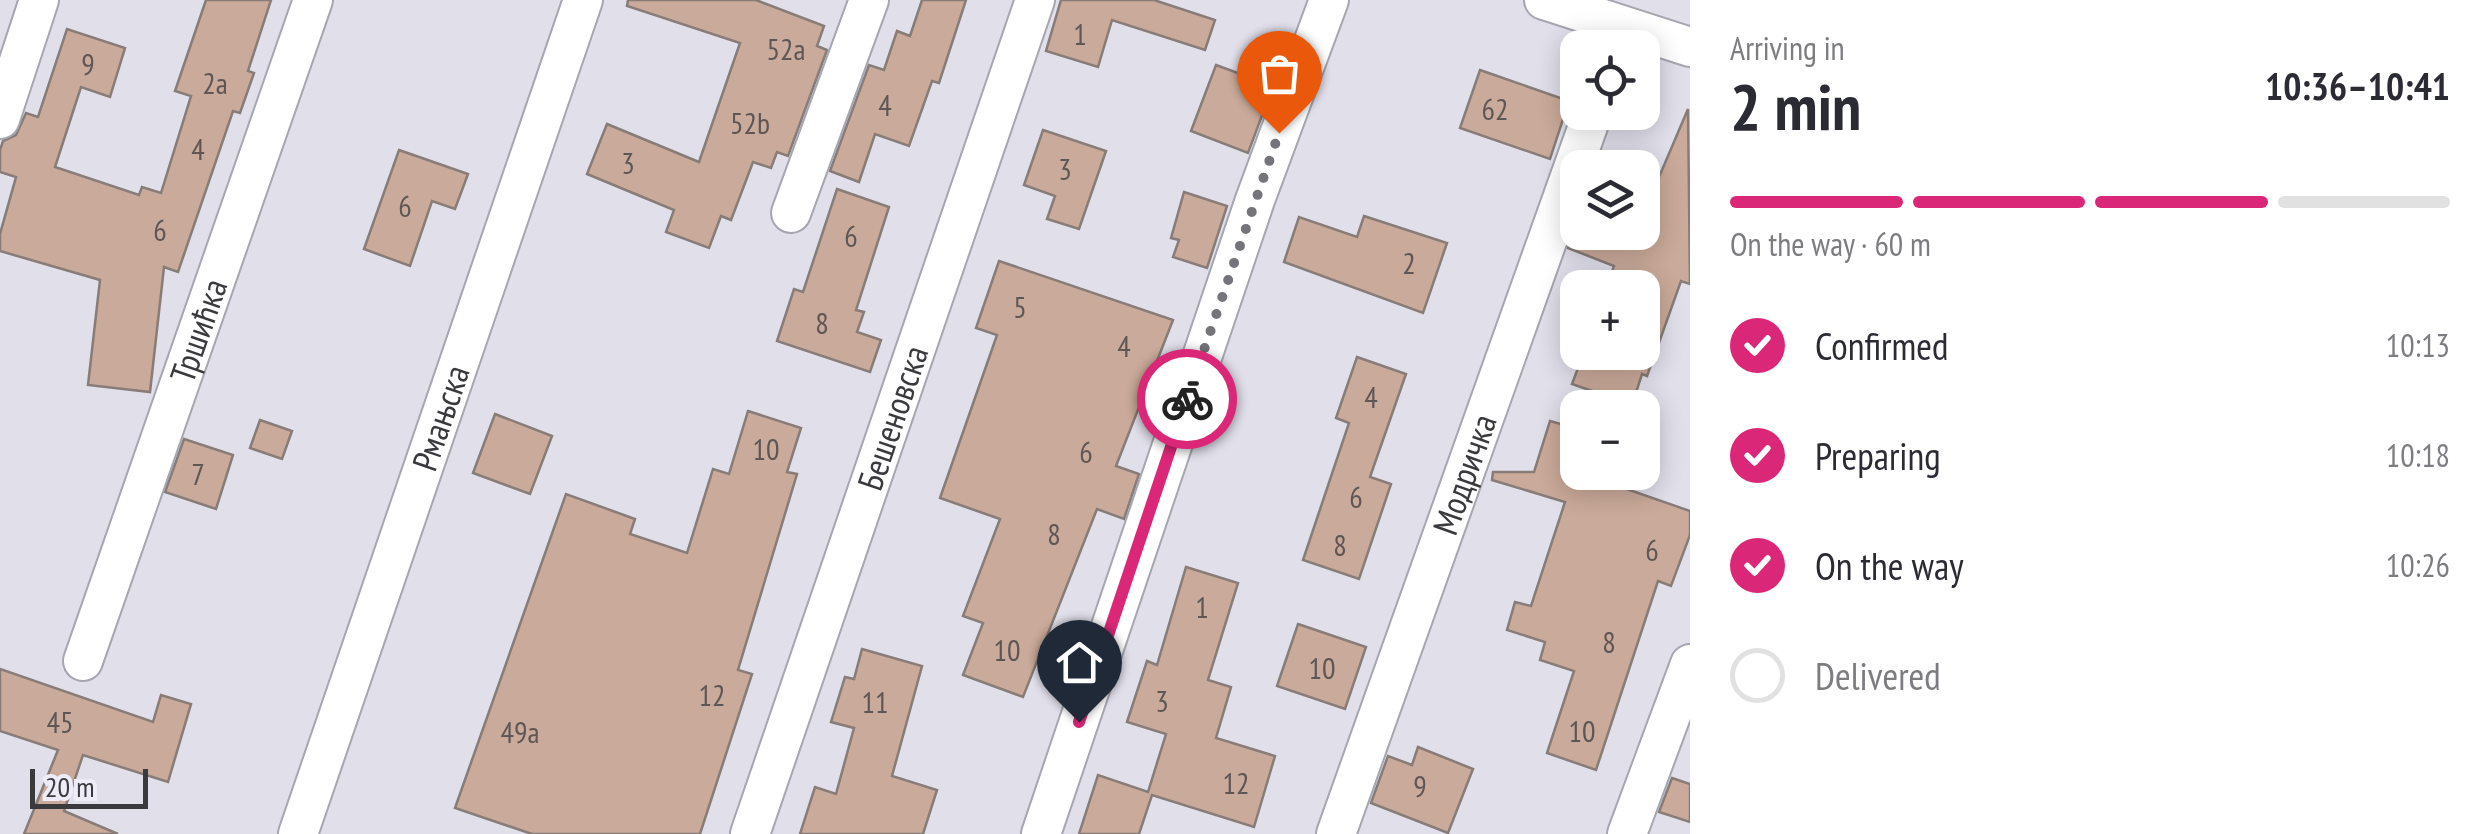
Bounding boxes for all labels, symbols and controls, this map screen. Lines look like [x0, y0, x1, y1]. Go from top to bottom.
house number: 1 [1073, 14, 1087, 53]
text: Arriving in [1730, 27, 1845, 69]
house number: 52a [767, 29, 806, 68]
map controls [1560, 30, 1660, 490]
button: locate [1560, 30, 1660, 130]
pin [1237, 31, 1322, 134]
house number: 9 [81, 44, 95, 83]
icon: bag [1252, 46, 1307, 101]
text: 10:36–10:41 [2265, 61, 2450, 110]
house number: 2a [202, 63, 228, 102]
text: 2 min [1730, 64, 1861, 148]
house number: 4 [878, 85, 892, 124]
house number: 62 [1482, 89, 1509, 128]
house number: 52b [730, 103, 770, 142]
house number: 4 [191, 129, 205, 168]
house number: 3 [621, 143, 635, 182]
house number: 3 [1058, 149, 1072, 188]
button: layers [1560, 150, 1660, 250]
house number: 6 [398, 186, 412, 225]
house number: 6 [153, 210, 167, 249]
house number: 6 [844, 216, 858, 255]
text: On the way · 60 m [1730, 223, 1931, 265]
house number: 2 [1402, 243, 1416, 282]
button: + [1560, 270, 1660, 370]
street label: Тршићка [159, 272, 237, 389]
house number: 5 [1013, 287, 1027, 326]
house number: 8 [815, 303, 829, 342]
icon: check [1730, 318, 1785, 373]
text: Confirmed [1815, 321, 1948, 370]
text: 10:13 [2386, 324, 2450, 366]
house number: 4 [1117, 326, 1131, 365]
street label: Бешеновска [846, 339, 938, 496]
courier [1137, 349, 1237, 449]
street label: Рмањска [401, 359, 480, 477]
icon: bike [1160, 372, 1215, 427]
house number: 4 [1364, 377, 1378, 416]
button: − [1560, 390, 1660, 490]
street label: Модричка [1422, 408, 1507, 541]
icon: check [1730, 428, 1785, 483]
house number: 10 [753, 429, 780, 468]
text: Preparing [1815, 431, 1941, 480]
house number: 6 [1079, 432, 1093, 471]
text: 10:18 [2386, 434, 2450, 476]
house number: 7 [191, 454, 205, 493]
house number: 6 [1349, 477, 1363, 516]
house number: 8 [1047, 514, 1061, 553]
house number: 8 [1333, 525, 1347, 564]
house number: 6 [1645, 530, 1659, 569]
icon: check [1730, 538, 1785, 593]
text: On the way [1815, 541, 1963, 590]
text: 10:26 [2386, 544, 2450, 586]
house number: 1 [1195, 587, 1209, 626]
pin [1037, 620, 1122, 723]
house number: 8 [1602, 622, 1616, 661]
house number: 10 [994, 630, 1021, 669]
icon: home [1052, 635, 1107, 690]
house number: 10 [1309, 648, 1336, 687]
text: Delivered [1815, 651, 1941, 700]
house number: 12 [699, 675, 726, 714]
house number: 3 [1155, 681, 1169, 720]
house number: 11 [862, 682, 889, 721]
house number: 45 [47, 702, 74, 741]
house number: 10 [1569, 711, 1596, 750]
house number: 49a [501, 712, 540, 751]
house number: 12 [1223, 763, 1250, 802]
scale bar [30, 764, 148, 808]
house number: 9 [1413, 766, 1427, 805]
text: 20 m [45, 768, 94, 805]

